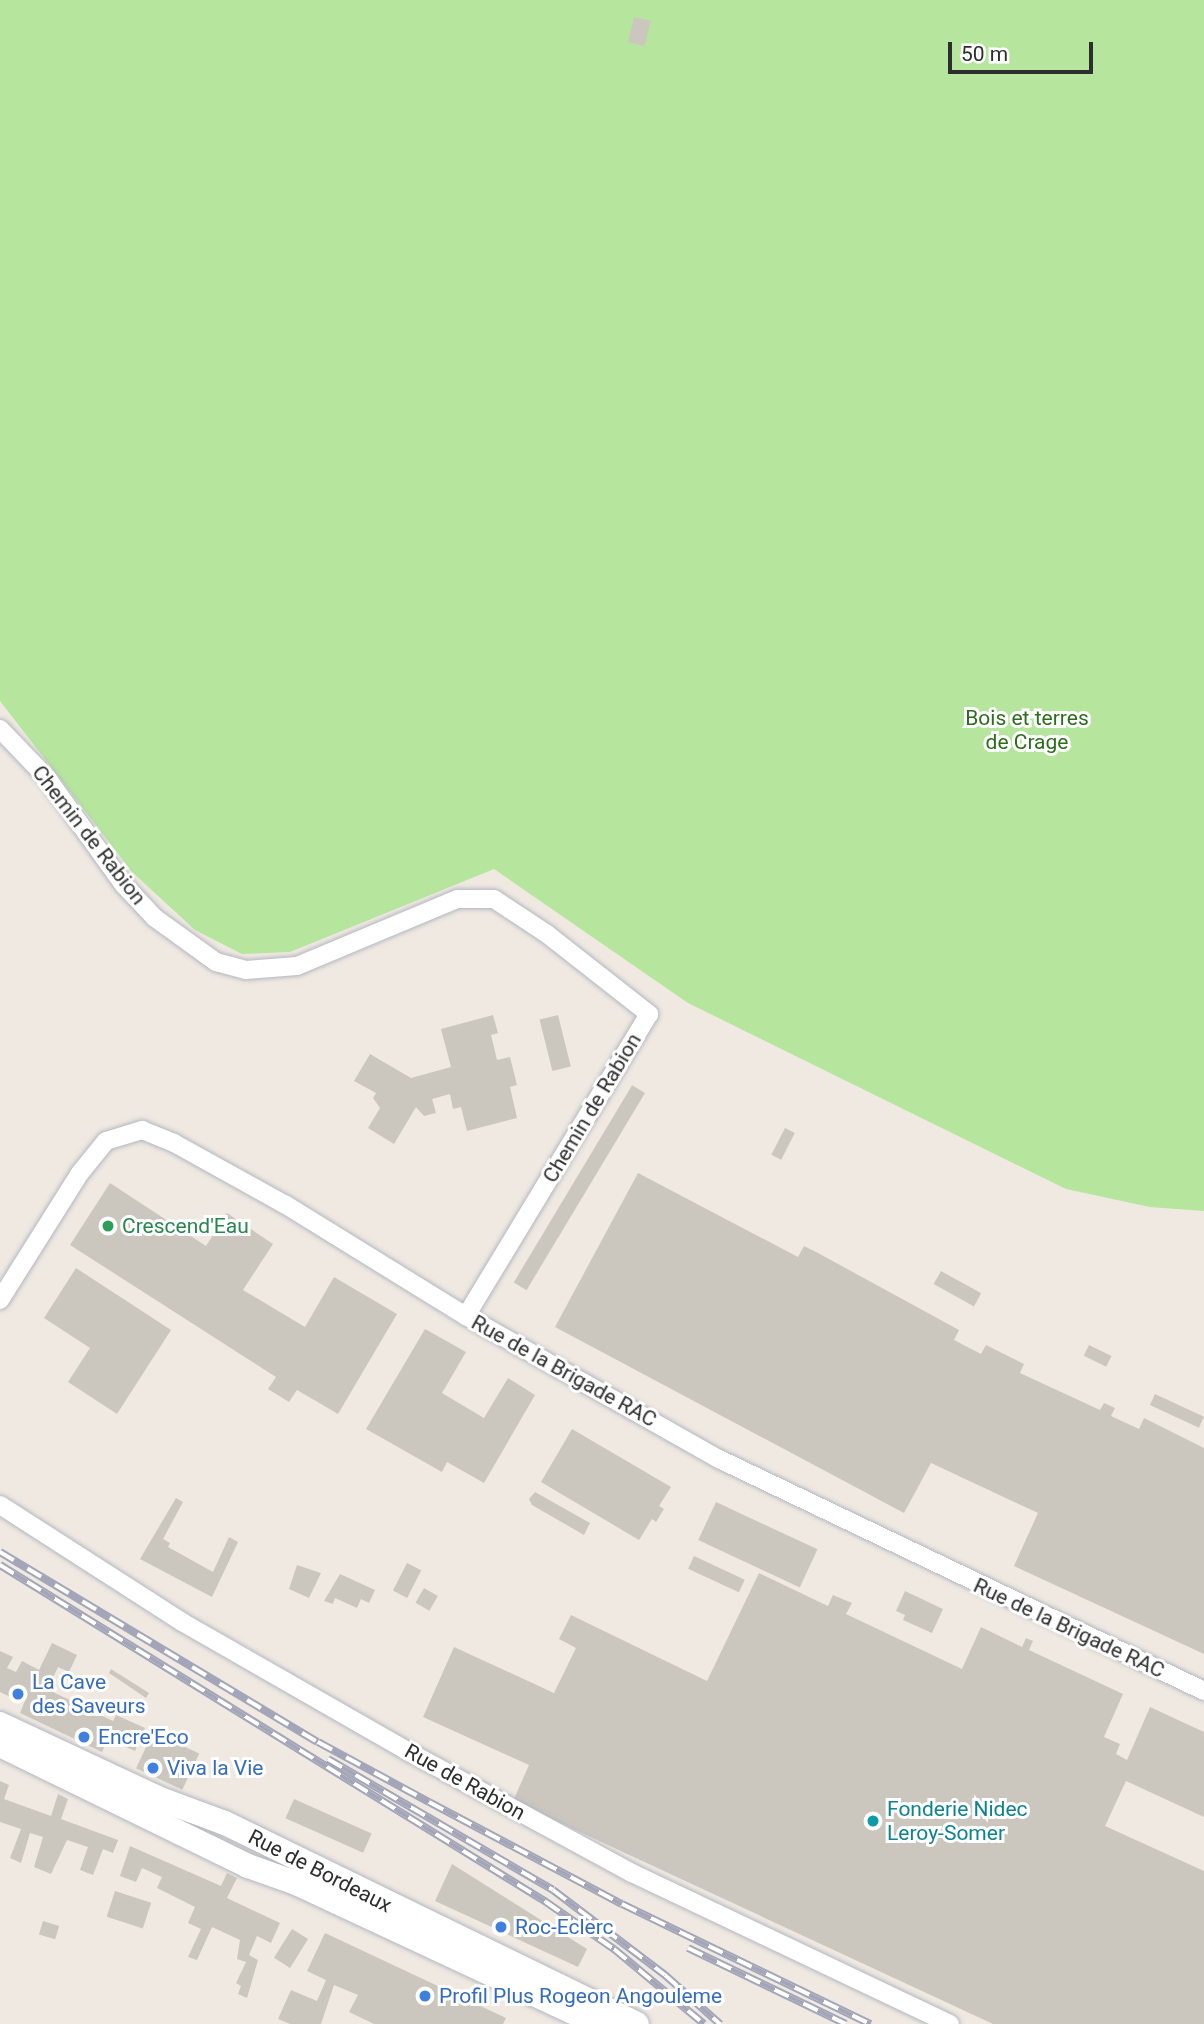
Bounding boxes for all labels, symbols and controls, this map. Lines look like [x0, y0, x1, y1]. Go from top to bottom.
scale bar [952, 28, 1097, 72]
text: 50 m [961, 42, 1008, 66]
park label: Bois et terres de Crage [965, 705, 1089, 755]
street label: Chemin de Rabion [27, 760, 151, 910]
street label: Chemin de Rabion [537, 1029, 647, 1187]
place label: Crescend'Eau [122, 1213, 249, 1239]
marker: Crescend'Eau [100, 1218, 116, 1234]
street label: Rue de la Brigade RAC [467, 1310, 661, 1432]
street label: Rue de la Brigade RAC [970, 1573, 1168, 1683]
place label: La Cave des Saveurs [32, 1669, 145, 1719]
marker: La Cave des Saveurs [10, 1686, 26, 1702]
place label: Encre'Eco [98, 1724, 189, 1750]
marker: Encre'Eco [76, 1729, 92, 1745]
street label: Rue de Rabion [400, 1739, 530, 1825]
place label: Viva la Vie [167, 1755, 263, 1781]
marker: Viva la Vie [145, 1760, 161, 1776]
place label: Fonderie Nidec Leroy-Somer [887, 1796, 1028, 1846]
marker: Fonderie Nidec Leroy-Somer [865, 1813, 881, 1829]
street label: Rue de Bordeaux [244, 1824, 396, 1918]
place label: Roc-Eclerc [515, 1914, 614, 1940]
marker: Roc-Eclerc [493, 1919, 509, 1935]
place label: Profil Plus Rogeon Angouleme [439, 1983, 722, 2009]
marker: Profil Plus Rogeon Angouleme [417, 1988, 433, 2004]

